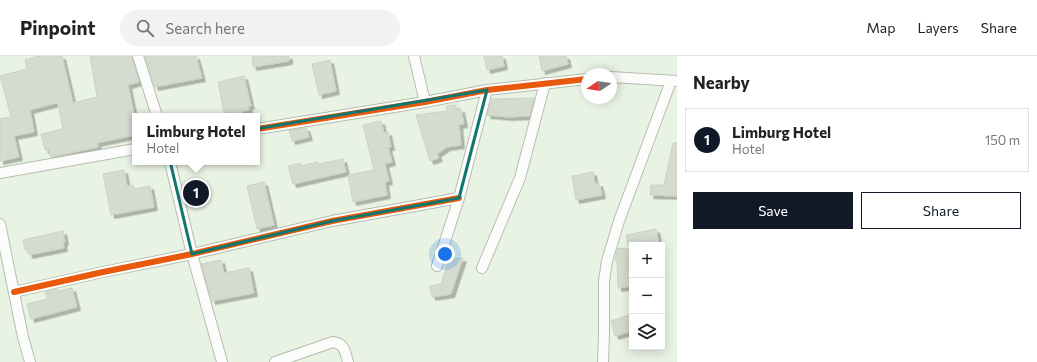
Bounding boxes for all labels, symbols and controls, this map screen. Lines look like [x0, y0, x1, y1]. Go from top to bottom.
search box [120, 10, 400, 46]
text: Pinpoint [20, 16, 96, 39]
icon: search [134, 17, 156, 39]
text: Search here [166, 19, 245, 37]
text: Map [867, 19, 895, 36]
text: Layers [917, 19, 959, 36]
text: Share [981, 19, 1017, 36]
north arrow [581, 68, 617, 104]
text: Nearby [693, 72, 750, 93]
popup [132, 113, 260, 165]
text: Limburg Hotel [146, 122, 246, 140]
text: Limburg Hotel [732, 123, 831, 141]
text: 1 [704, 132, 710, 148]
text: 150 m [985, 132, 1020, 148]
text: Hotel [146, 140, 179, 156]
text: Hotel [732, 141, 765, 157]
pin: 1 [183, 178, 209, 208]
button: Save [693, 192, 853, 229]
button: Share [861, 192, 1021, 229]
map controls [629, 242, 665, 350]
button: + [629, 242, 665, 278]
your location [435, 244, 455, 264]
button: − [629, 278, 665, 314]
button: layers [629, 314, 665, 350]

